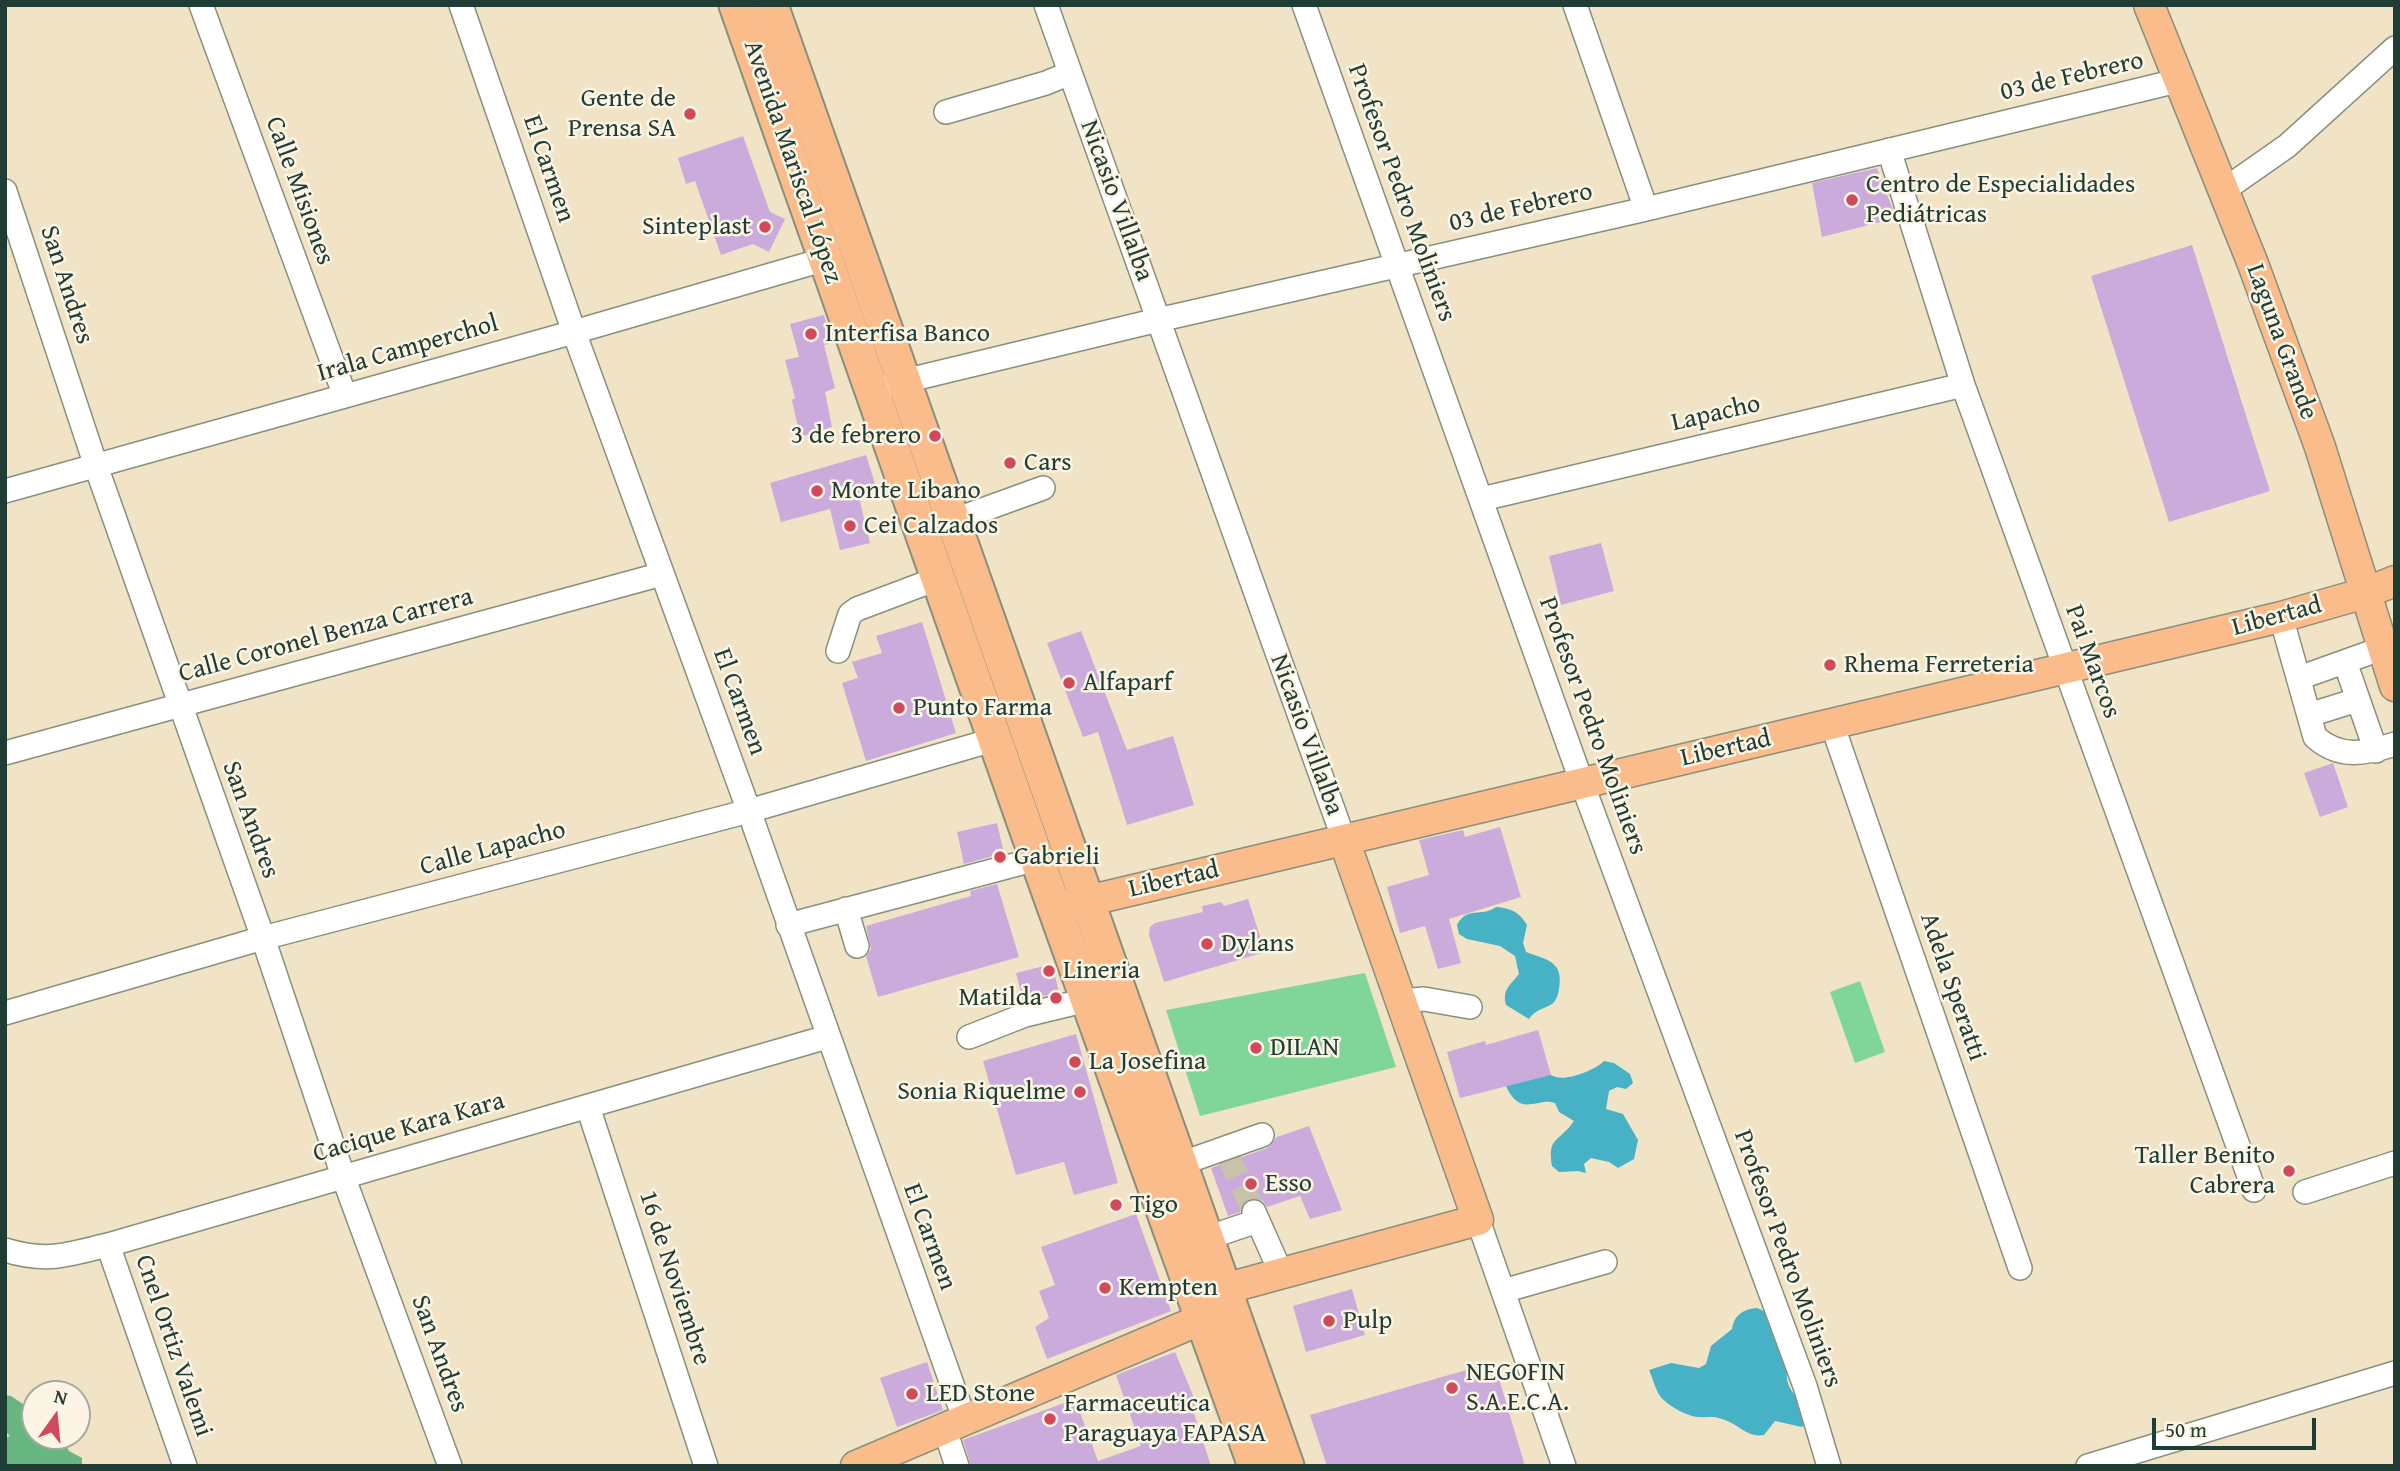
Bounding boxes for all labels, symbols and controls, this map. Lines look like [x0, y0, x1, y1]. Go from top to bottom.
street label: Avenida Mariscal López [736, 36, 848, 288]
street label: 03 de Febrero [1997, 45, 2147, 109]
street label: Profesor Pedro Moliniers [1340, 60, 1462, 326]
place label: Gente de Prensa SA [568, 83, 676, 144]
marker: Gente de Prensa SA [682, 106, 698, 122]
street label: El Carmen [515, 111, 581, 227]
street label: Calle Misiones [258, 113, 340, 269]
street label: Nicasio Villalba [1072, 116, 1160, 286]
place label: Centro de Especialidades Pediátricas [1866, 169, 2135, 230]
street label: 03 de Febrero [1446, 176, 1596, 240]
marker: Centro de Especialidades Pediátricas [1844, 192, 1860, 208]
place label: Sinteplast [642, 211, 751, 243]
marker: Sinteplast [757, 219, 773, 235]
street label: San Andres [32, 222, 100, 348]
street label: Laguna Grande [2238, 260, 2324, 424]
street label: Irala Camperchol [314, 308, 502, 390]
place label: Interfisa Banco [825, 318, 990, 350]
marker: Interfisa Banco [803, 326, 819, 342]
street label: Lapacho [1669, 389, 1763, 439]
place label: 3 de febrero [791, 420, 921, 452]
marker: 3 de febrero [927, 428, 943, 444]
place label: Cars [1024, 447, 1071, 479]
marker: Cars [1002, 455, 1018, 471]
place label: Monte Libano [831, 475, 981, 507]
marker: Monte Libano [809, 483, 825, 499]
place label: Cei Calzados [864, 510, 998, 542]
marker: Cei Calzados [842, 518, 858, 534]
street label: Calle Coronel Benza Carrera [176, 582, 476, 690]
street label: Libertad [2229, 590, 2325, 644]
street label: Profesor Pedro Moliniers [1531, 593, 1653, 859]
street label: Pai Marcos [2057, 601, 2127, 723]
street label: El Carmen [705, 644, 773, 760]
place label: Rhema Ferreteria [1844, 649, 2034, 681]
street label: Nicasio Villalba [1262, 650, 1350, 820]
marker: Rhema Ferreteria [1822, 657, 1838, 673]
place label: Alfaparf [1083, 667, 1172, 699]
marker: Alfaparf [1061, 675, 1077, 691]
place label: Punto Farma [913, 692, 1052, 724]
marker: Punto Farma [891, 700, 907, 716]
street label: Libertad [1678, 723, 1774, 775]
street label: San Andres [214, 757, 286, 883]
street label: Calle Lapacho [417, 815, 569, 883]
place label: Gabrieli [1014, 841, 1100, 873]
marker: Gabrieli [992, 849, 1008, 865]
street label: Libertad [1126, 854, 1222, 906]
street label: Adela Speratti [1912, 909, 1992, 1065]
place label: Dylans [1221, 928, 1294, 960]
marker: Dylans [1199, 936, 1215, 952]
place label: Lineria [1063, 955, 1140, 987]
marker: Lineria [1041, 963, 1057, 979]
place label: Matilda [958, 982, 1042, 1014]
marker: Matilda [1048, 990, 1064, 1006]
place label: DILAN [1270, 1032, 1339, 1064]
marker: DILAN [1248, 1040, 1264, 1056]
place label: La Josefina [1089, 1046, 1206, 1078]
marker: La Josefina [1067, 1054, 1083, 1070]
place label: Sonia Riquelme [897, 1076, 1066, 1108]
marker: Sonia Riquelme [1072, 1084, 1088, 1100]
street label: Cacique Kara Kara [310, 1086, 508, 1170]
street label: Profesor Pedro Moliniers [1726, 1126, 1848, 1392]
place label: Taller Benito Cabrera [2135, 1140, 2275, 1202]
marker: Taller Benito Cabrera [2281, 1163, 2297, 1179]
place label: Esso [1265, 1168, 1312, 1200]
marker: Esso [1243, 1176, 1259, 1192]
street label: El Carmen [895, 1179, 963, 1295]
street label: 16 de Noviembre [631, 1187, 717, 1369]
place label: Tigo [1130, 1189, 1178, 1221]
marker: Tigo [1108, 1197, 1124, 1213]
street label: Cnel Ortiz Valemi [127, 1251, 219, 1441]
place label: Kempten [1119, 1272, 1218, 1304]
marker: Kempten [1097, 1280, 1113, 1296]
street label: San Andres [403, 1291, 475, 1417]
place label: Pulp [1343, 1305, 1392, 1337]
marker: Pulp [1321, 1313, 1337, 1329]
place label: NEGOFIN S.A.E.C.A. [1466, 1357, 1569, 1418]
place label: LED Stone [926, 1378, 1035, 1410]
north arrow [21, 1380, 91, 1450]
marker: NEGOFIN S.A.E.C.A. [1444, 1380, 1460, 1396]
text: N [51, 1381, 71, 1412]
marker: LED Stone [904, 1386, 920, 1402]
place label: Farmaceutica Paraguaya FAPASA [1064, 1388, 1266, 1450]
scale bar [2155, 1404, 2320, 1448]
marker: Farmaceutica Paraguaya FAPASA [1042, 1411, 1058, 1427]
text: 50 m [2165, 1414, 2207, 1445]

